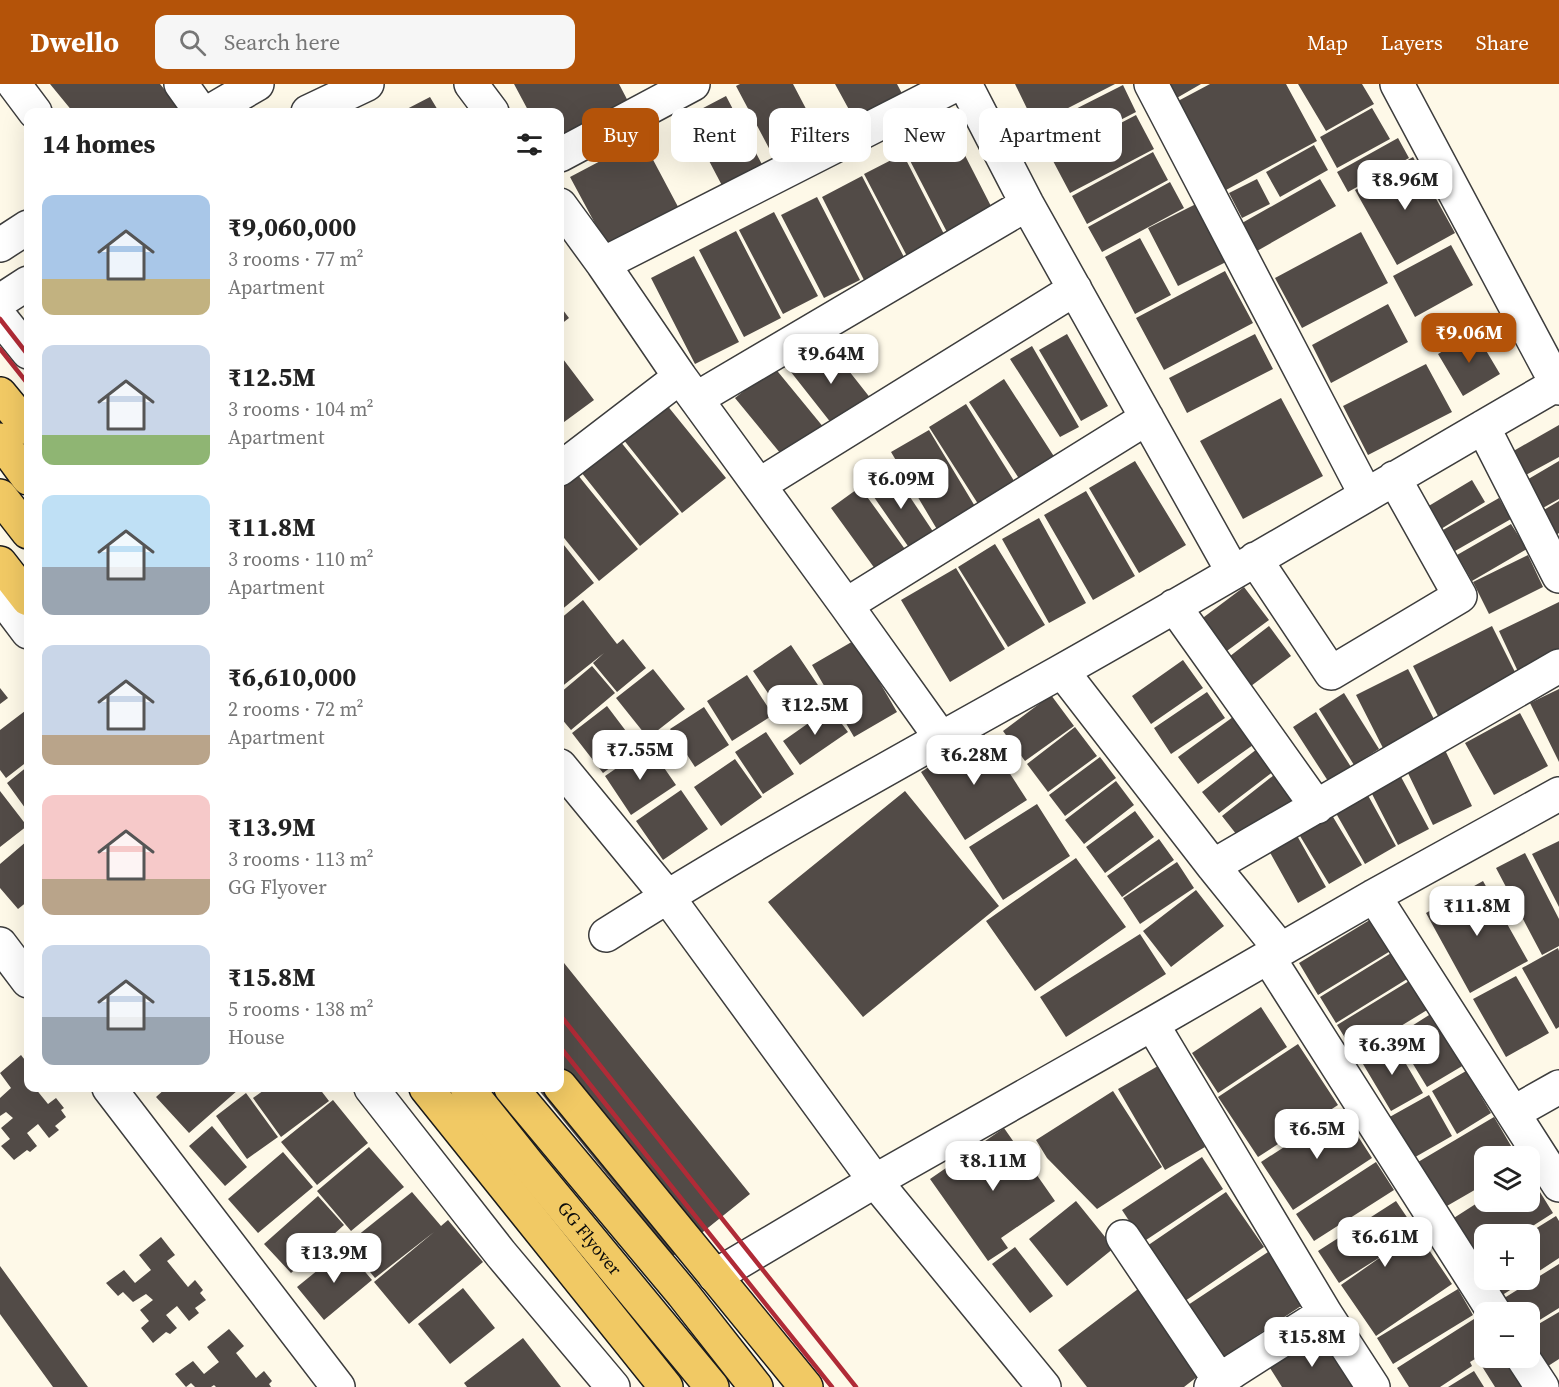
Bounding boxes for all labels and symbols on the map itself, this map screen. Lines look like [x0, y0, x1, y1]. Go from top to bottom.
pin: ₹8.96M [1356, 160, 1454, 211]
pin: ₹9.06M [1420, 313, 1518, 364]
pin: ₹9.64M [782, 334, 880, 385]
pin: ₹6.09M [852, 459, 950, 510]
pin: ₹12.5M [766, 685, 864, 736]
pin: ₹7.55M [591, 730, 689, 781]
pin: ₹6.28M [925, 735, 1023, 786]
pin: ₹11.8M [1428, 886, 1526, 937]
pin: ₹6.39M [1343, 1025, 1441, 1076]
pin: ₹6.5M [1275, 1109, 1359, 1160]
pin: ₹8.11M [944, 1141, 1042, 1192]
street label: GG Flyover [552, 1196, 628, 1281]
pin: ₹6.61M [1336, 1217, 1434, 1268]
pin: ₹13.9M [285, 1233, 383, 1284]
pin: ₹15.8M [1263, 1317, 1361, 1368]

